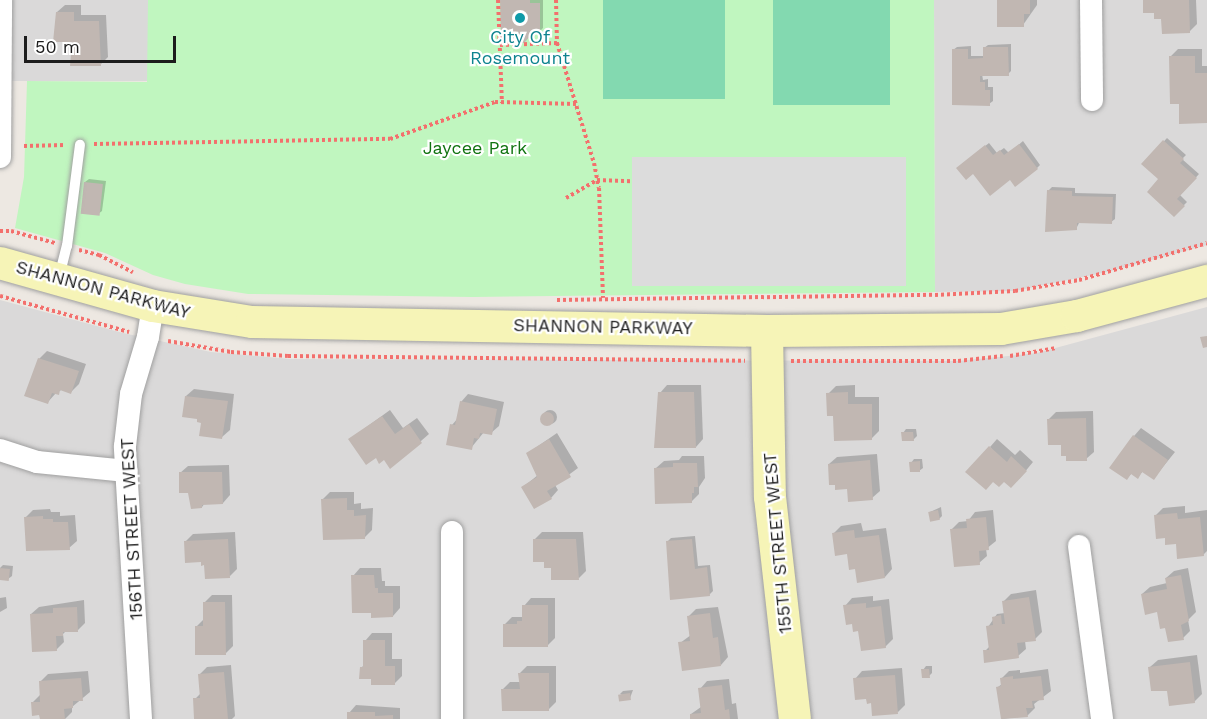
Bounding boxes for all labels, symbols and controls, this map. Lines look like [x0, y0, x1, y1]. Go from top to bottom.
marker: City Of Rosemount [513, 11, 527, 25]
scale bar [27, 24, 178, 62]
place label: City Of Rosemount [470, 27, 570, 70]
text: 50 m [35, 36, 80, 57]
park label: Jaycee Park [423, 137, 527, 159]
street label: SHANNON PARKWAY [14, 256, 192, 324]
street label: SHANNON PARKWAY [513, 315, 693, 339]
street label: 156TH STREET WEST [116, 437, 148, 621]
street label: 155TH STREET WEST [759, 451, 797, 635]

